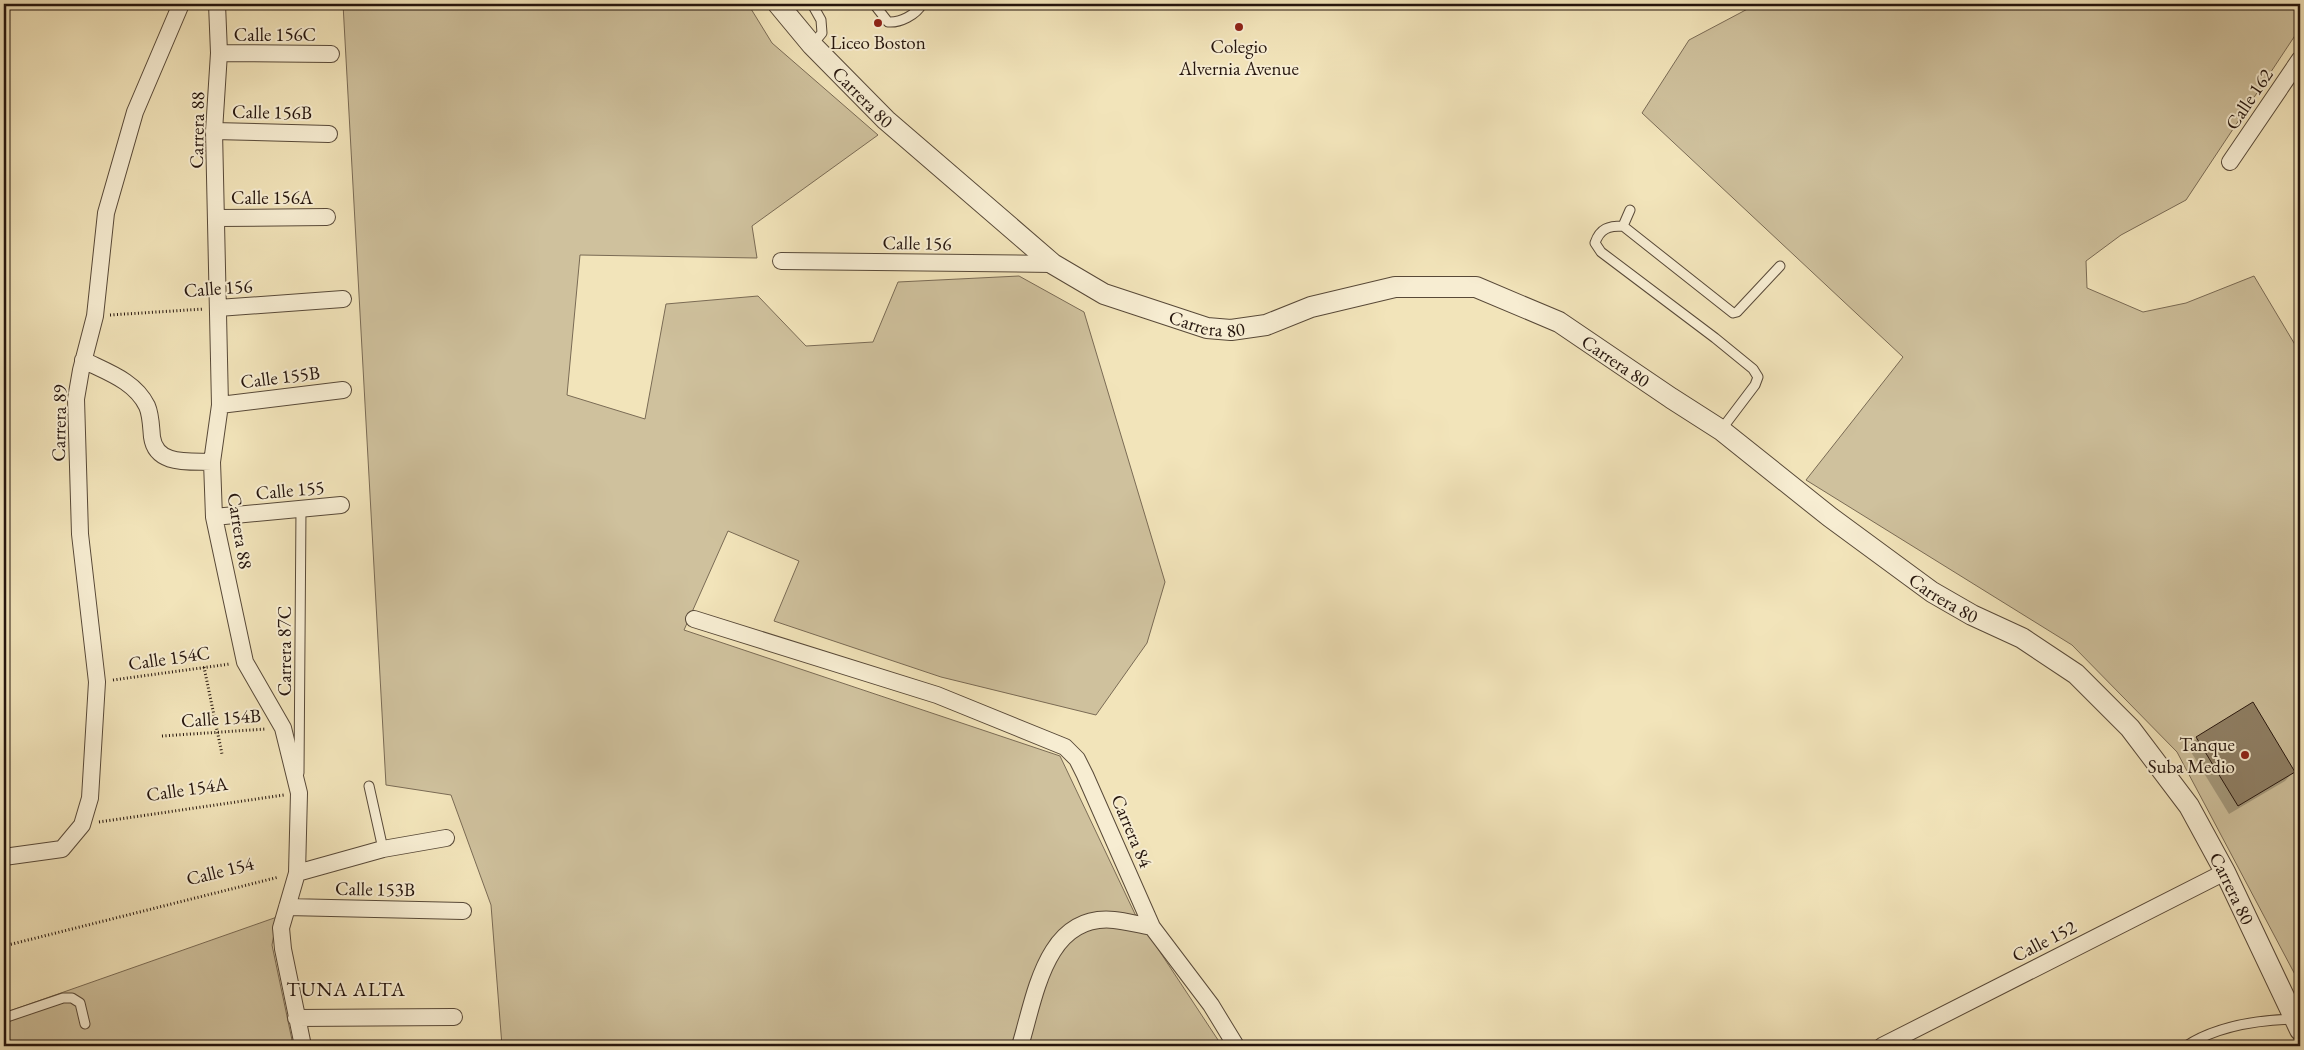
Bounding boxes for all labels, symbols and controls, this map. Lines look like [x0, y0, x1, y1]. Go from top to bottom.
marker: Liceo Boston [872, 17, 884, 29]
marker: Colegio Alvernia Avenue [1233, 21, 1245, 33]
street label: Calle 156C [234, 22, 316, 47]
place label: Liceo Boston [830, 30, 926, 55]
place label: Colegio Alvernia Avenue [1178, 34, 1299, 81]
street label: Carrera 80 [827, 61, 899, 133]
street label: Calle 162 [2219, 64, 2279, 134]
street label: Carrera 88 [184, 91, 210, 169]
street label: Calle 156B [232, 99, 312, 125]
street label: Calle 156A [231, 185, 314, 210]
street label: Calle 156 [882, 230, 952, 256]
street label: Calle 156 [183, 273, 253, 303]
street label: Carrera 80 [1166, 304, 1246, 343]
street label: Carrera 80 [1577, 329, 1655, 393]
street label: Calle 155B [239, 360, 321, 394]
street label: Carrera 89 [46, 384, 72, 462]
street label: Calle 155 [255, 475, 325, 505]
street label: Carrera 88 [222, 491, 258, 571]
street label: Carrera 80 [1904, 567, 1982, 629]
street label: Carrera 87C [272, 606, 297, 696]
street label: Calle 154C [127, 640, 211, 676]
street label: Calle 154B [180, 703, 262, 733]
place label: Tanque Suba Medio [2148, 732, 2235, 779]
marker: Tanque Suba Medio [2239, 749, 2251, 761]
street label: Calle 154A [145, 771, 230, 807]
street label: Carrera 84 [1105, 791, 1159, 872]
street label: Carrera 80 [2204, 848, 2260, 928]
street label: Calle 154 [184, 850, 257, 891]
street label: Calle 153B [335, 876, 415, 902]
street label: Calle 152 [2008, 914, 2080, 968]
district label: TUNA ALTA [286, 976, 406, 1002]

